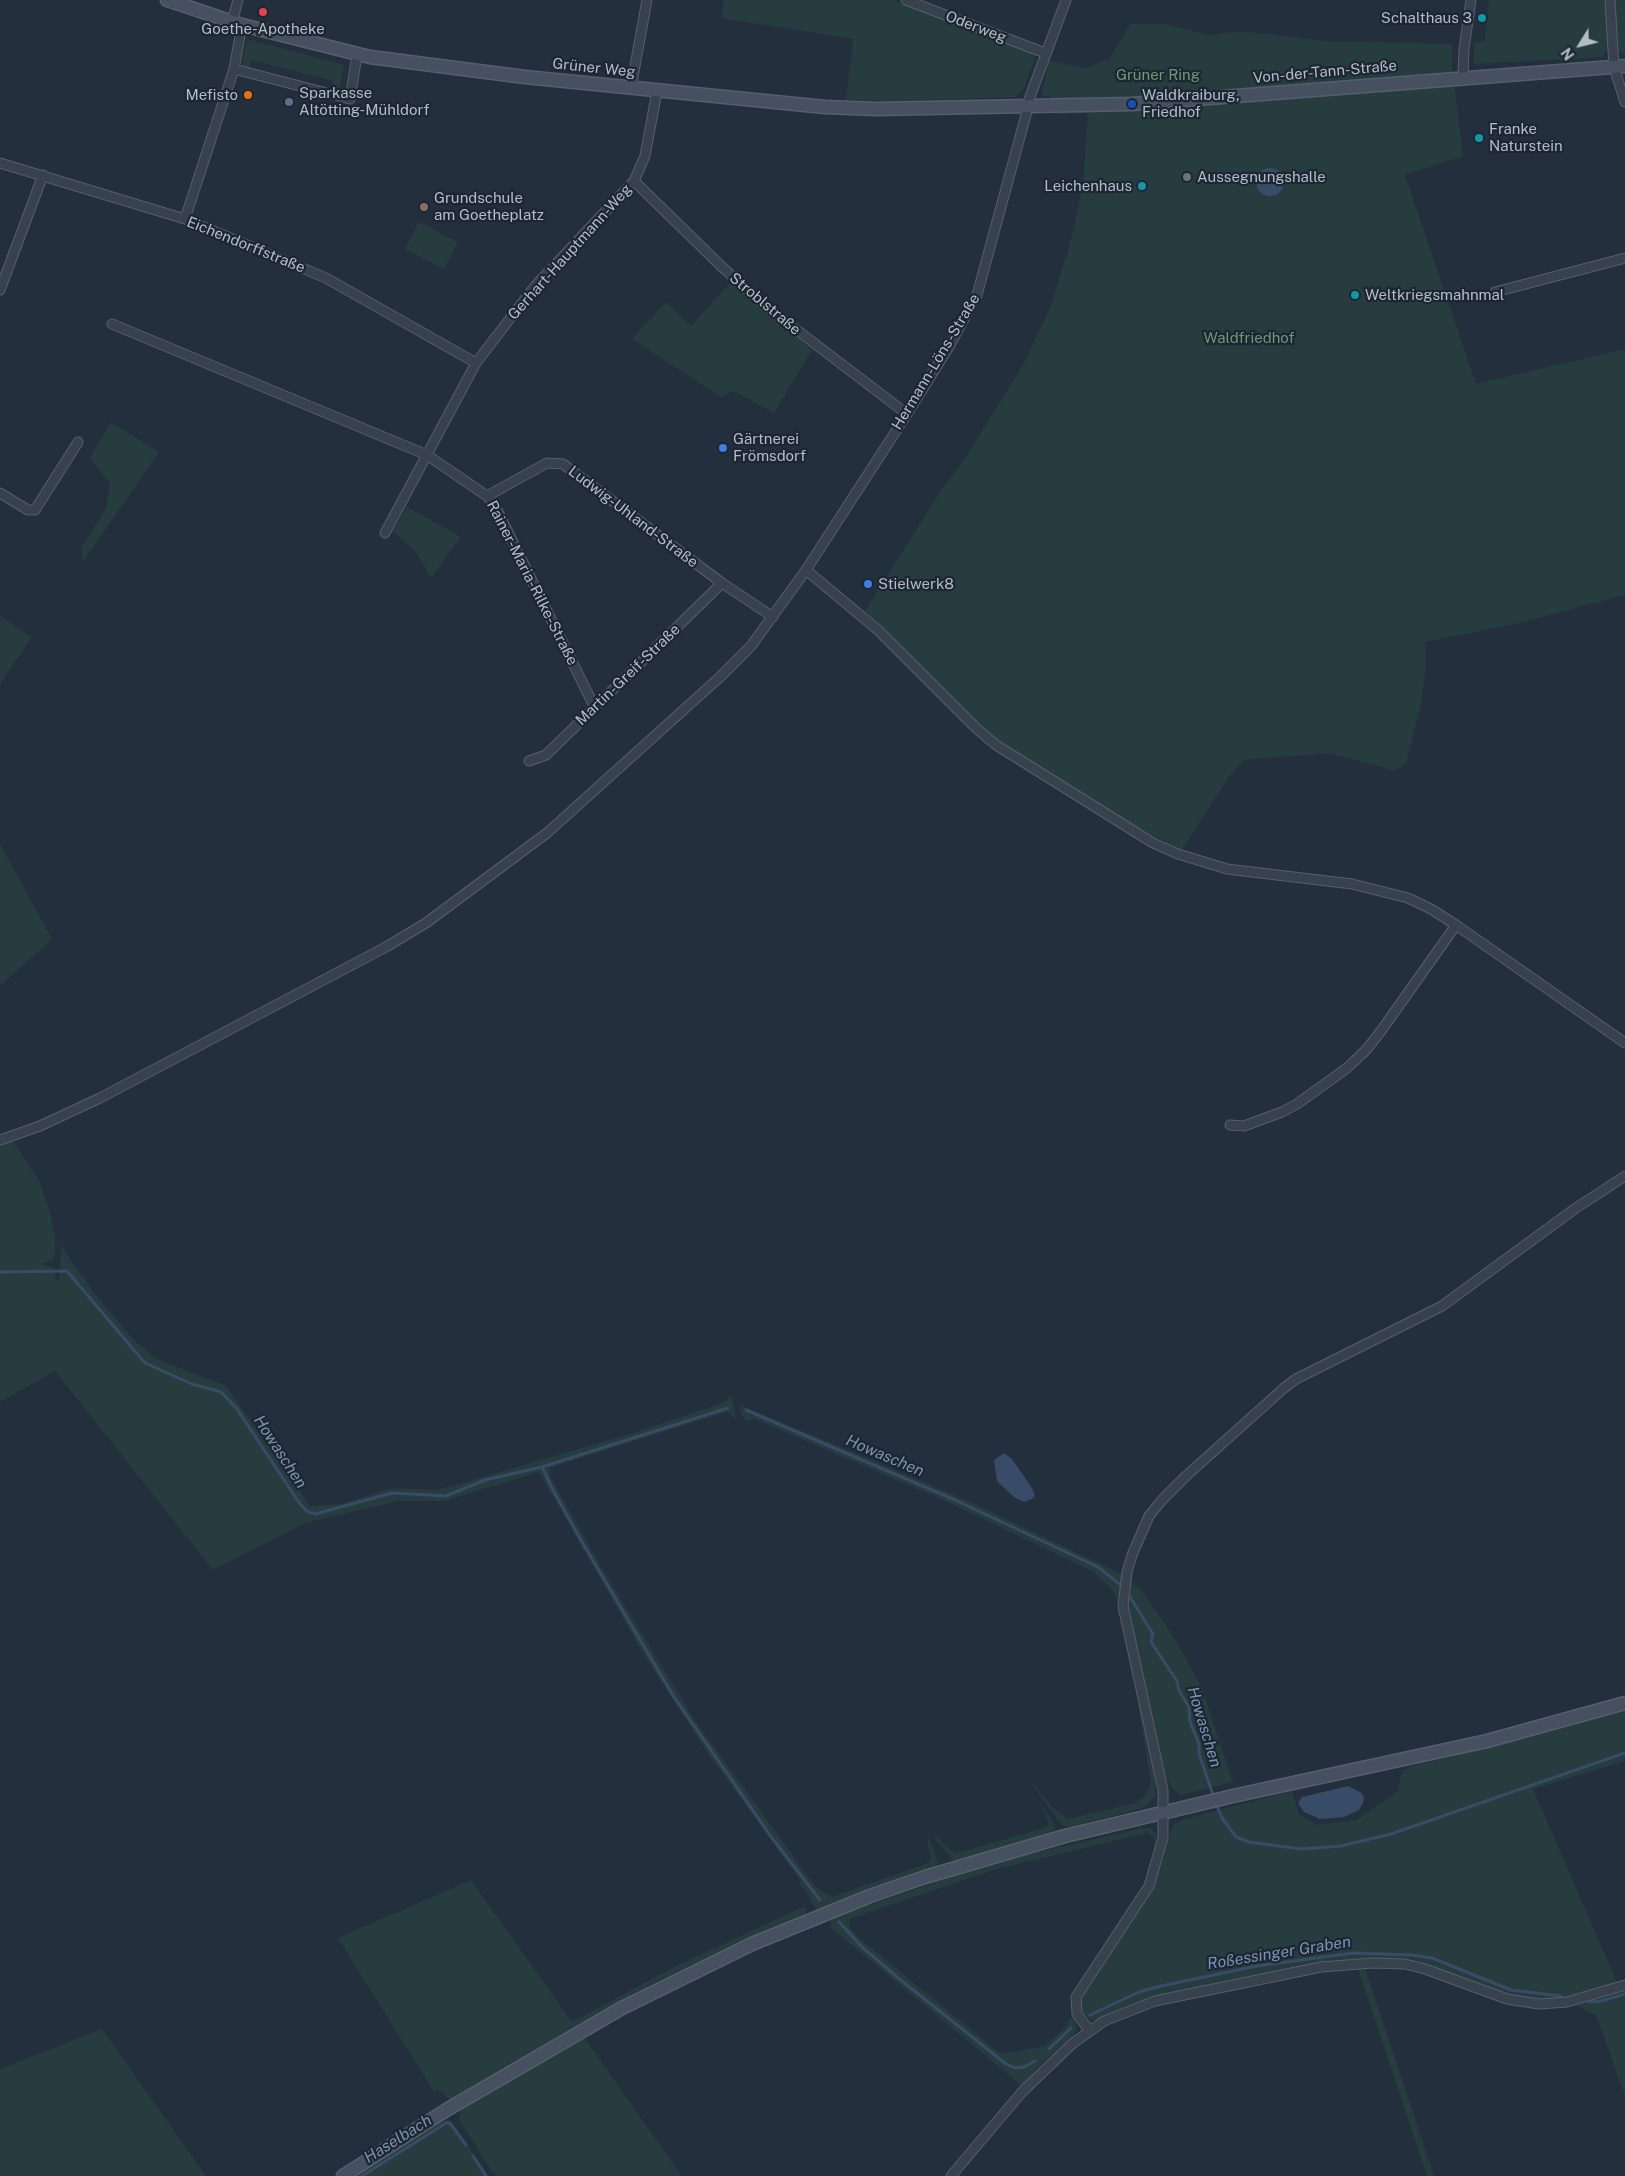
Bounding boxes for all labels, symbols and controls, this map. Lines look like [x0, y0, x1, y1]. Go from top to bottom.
marker: Goethe-Apotheke [257, 6, 269, 18]
street label: Oderweg [943, 7, 1009, 47]
place label: Schalthaus 3 [1381, 9, 1472, 27]
marker: Schalthaus 3 [1476, 12, 1488, 24]
place label: Goethe-Apotheke [201, 20, 325, 38]
north arrow [1555, 20, 1605, 70]
text: N [1558, 45, 1578, 63]
street label: Grüner Weg [551, 55, 637, 81]
street label: Von-der-Tann-Straße [1252, 57, 1398, 87]
park label: Grüner Ring [1116, 66, 1200, 84]
place label: Sparkasse Altötting-Mühldorf [299, 84, 429, 119]
place label: Mefisto [185, 86, 238, 104]
place label: Waldkraiburg, Friedhof [1142, 86, 1240, 121]
marker: Mefisto [242, 89, 254, 101]
marker: Sparkasse Altötting-Mühldorf [283, 96, 295, 108]
marker: Waldkraiburg, Friedhof [1126, 98, 1138, 110]
place label: Franke Naturstein [1489, 120, 1563, 155]
marker: Franke Naturstein [1473, 132, 1485, 144]
place label: Aussegnungshalle [1197, 168, 1326, 186]
marker: Aussegnungshalle [1181, 171, 1193, 183]
place label: Leichenhaus [1044, 177, 1132, 195]
street label: Gerhart-Hauptmann-Weg [504, 180, 636, 324]
marker: Leichenhaus [1136, 180, 1148, 192]
place label: Grundschule am Goetheplatz [434, 189, 544, 224]
marker: Grundschule am Goetheplatz [418, 201, 430, 213]
street label: Eichendorffstraße [184, 213, 308, 277]
street label: Stroblstraße [726, 269, 804, 339]
place label: Weltkriegsmahnmal [1365, 286, 1504, 304]
marker: Weltkriegsmahnmal [1349, 289, 1361, 301]
street label: Hermann-Löns-Straße [888, 291, 984, 433]
park label: Waldfriedhof [1204, 329, 1294, 347]
place label: Gärtnerei Frömsdorf [733, 430, 806, 465]
marker: Gärtnerei Frömsdorf [717, 442, 729, 454]
street label: Ludwig-Uhland-Straße [565, 462, 701, 572]
street label: Rainer-Maria-Rilke-Straße [483, 498, 581, 668]
place label: Stielwerk8 [878, 575, 954, 593]
marker: Stielwerk8 [862, 578, 874, 590]
street label: Martin-Greif-Straße [572, 621, 684, 729]
water label: Howaschen [249, 1412, 311, 1492]
water label: Howaschen [843, 1431, 927, 1481]
water label: Howaschen [1183, 1684, 1225, 1770]
water label: Roßessinger Graben [1206, 1932, 1352, 1974]
water label: Haselbach [361, 2111, 435, 2167]

